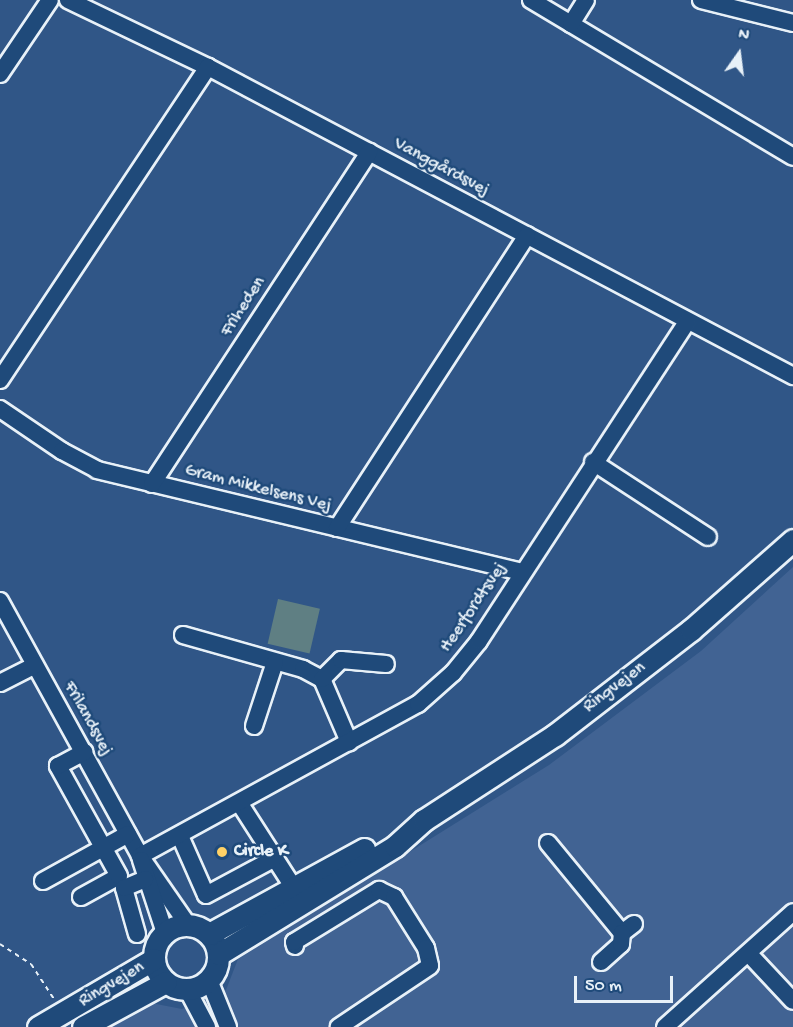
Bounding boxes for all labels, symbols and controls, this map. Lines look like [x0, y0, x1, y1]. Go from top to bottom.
north arrow [709, 24, 769, 84]
text: N [736, 26, 751, 47]
street label: Vanggårdsvej [390, 134, 492, 202]
street label: Friheden [217, 273, 271, 341]
street label: Gram Mikkelsens Vej [182, 460, 334, 518]
street label: Heerfordtsvej [436, 559, 512, 657]
street label: Ringvejen [580, 658, 650, 718]
street label: Frilandsvej [58, 678, 116, 760]
place label: Circle K [234, 841, 288, 863]
marker: Circle K [215, 845, 229, 859]
street label: Ringvejen [75, 957, 149, 1013]
scale bar [577, 964, 676, 1002]
text: 50 m [585, 976, 622, 997]

